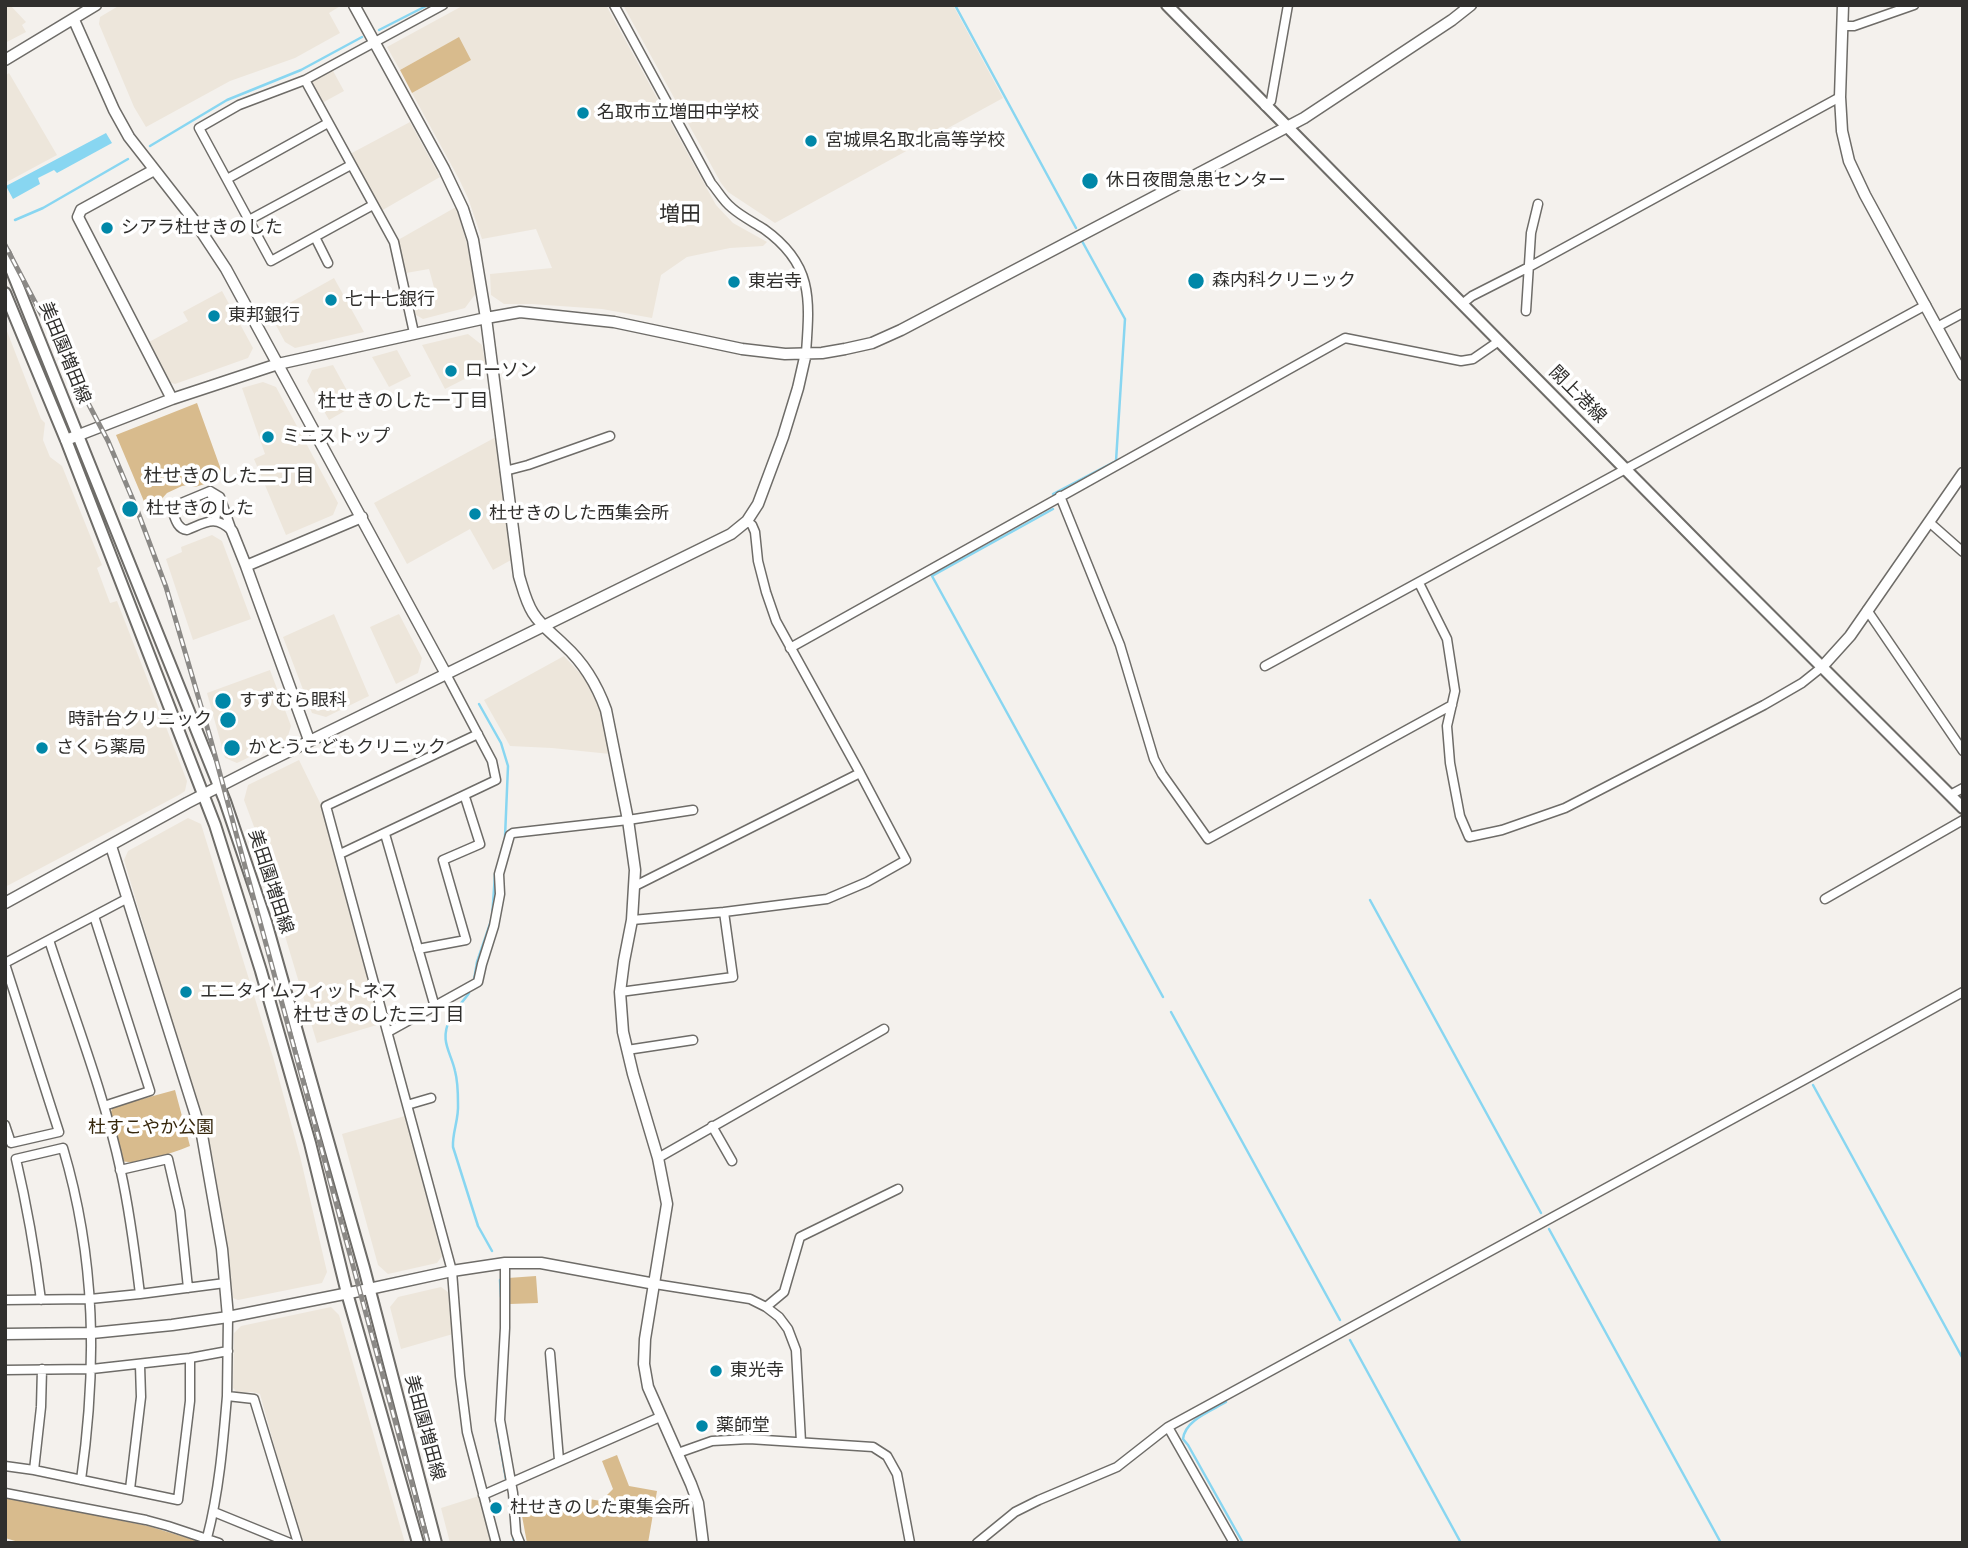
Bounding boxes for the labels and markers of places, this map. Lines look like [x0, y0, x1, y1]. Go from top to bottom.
place label: 名取市立増田中学校 [597, 102, 759, 124]
marker: 名取市立増田中学校 [575, 105, 591, 121]
place label: 宮城県名取北高等学校 [825, 130, 1005, 152]
marker: 宮城県名取北高等学校 [803, 133, 819, 149]
place label: 休日夜間急患センター [1106, 170, 1286, 192]
marker: 休日夜間急患センター [1080, 171, 1100, 191]
place label: シアラ杜せきのした [121, 217, 283, 239]
marker: シアラ杜せきのした [99, 220, 115, 236]
place label: 森内科クリニック [1212, 270, 1356, 292]
place label: 東岩寺 [748, 271, 802, 293]
marker: 森内科クリニック [1186, 271, 1206, 291]
marker: 東岩寺 [726, 274, 742, 290]
place label: 七十七銀行 [345, 289, 435, 311]
marker: 七十七銀行 [323, 292, 339, 308]
place label: 東邦銀行 [228, 305, 300, 327]
marker: 東邦銀行 [206, 308, 222, 324]
place label: ローソン [465, 360, 537, 382]
marker: ローソン [443, 363, 459, 379]
place label: ミニストップ [282, 426, 390, 448]
marker: ミニストップ [260, 429, 276, 445]
place label: 杜せきのした [146, 498, 254, 520]
marker: 杜せきのした [120, 499, 140, 519]
place label: 杜せきのした西集会所 [489, 503, 669, 525]
marker: 杜せきのした西集会所 [467, 506, 483, 522]
place label: すずむら眼科 [239, 690, 347, 712]
marker: すずむら眼科 [213, 691, 233, 711]
place label: 時計台クリニック [68, 709, 212, 731]
marker: 時計台クリニック [218, 710, 238, 730]
place label: さくら薬局 [56, 737, 146, 759]
place label: かとうこどもクリニック [248, 737, 446, 759]
marker: かとうこどもクリニック [222, 738, 242, 758]
marker: さくら薬局 [34, 740, 50, 756]
place label: エニタイムフィットネス [200, 981, 398, 1003]
marker: エニタイムフィットネス [178, 984, 194, 1000]
place label: 東光寺 [730, 1360, 784, 1382]
marker: 東光寺 [708, 1363, 724, 1379]
place label: 薬師堂 [716, 1415, 770, 1437]
marker: 薬師堂 [694, 1418, 710, 1434]
place label: 杜せきのした東集会所 [510, 1497, 690, 1519]
marker: 杜せきのした東集会所 [488, 1500, 504, 1516]

